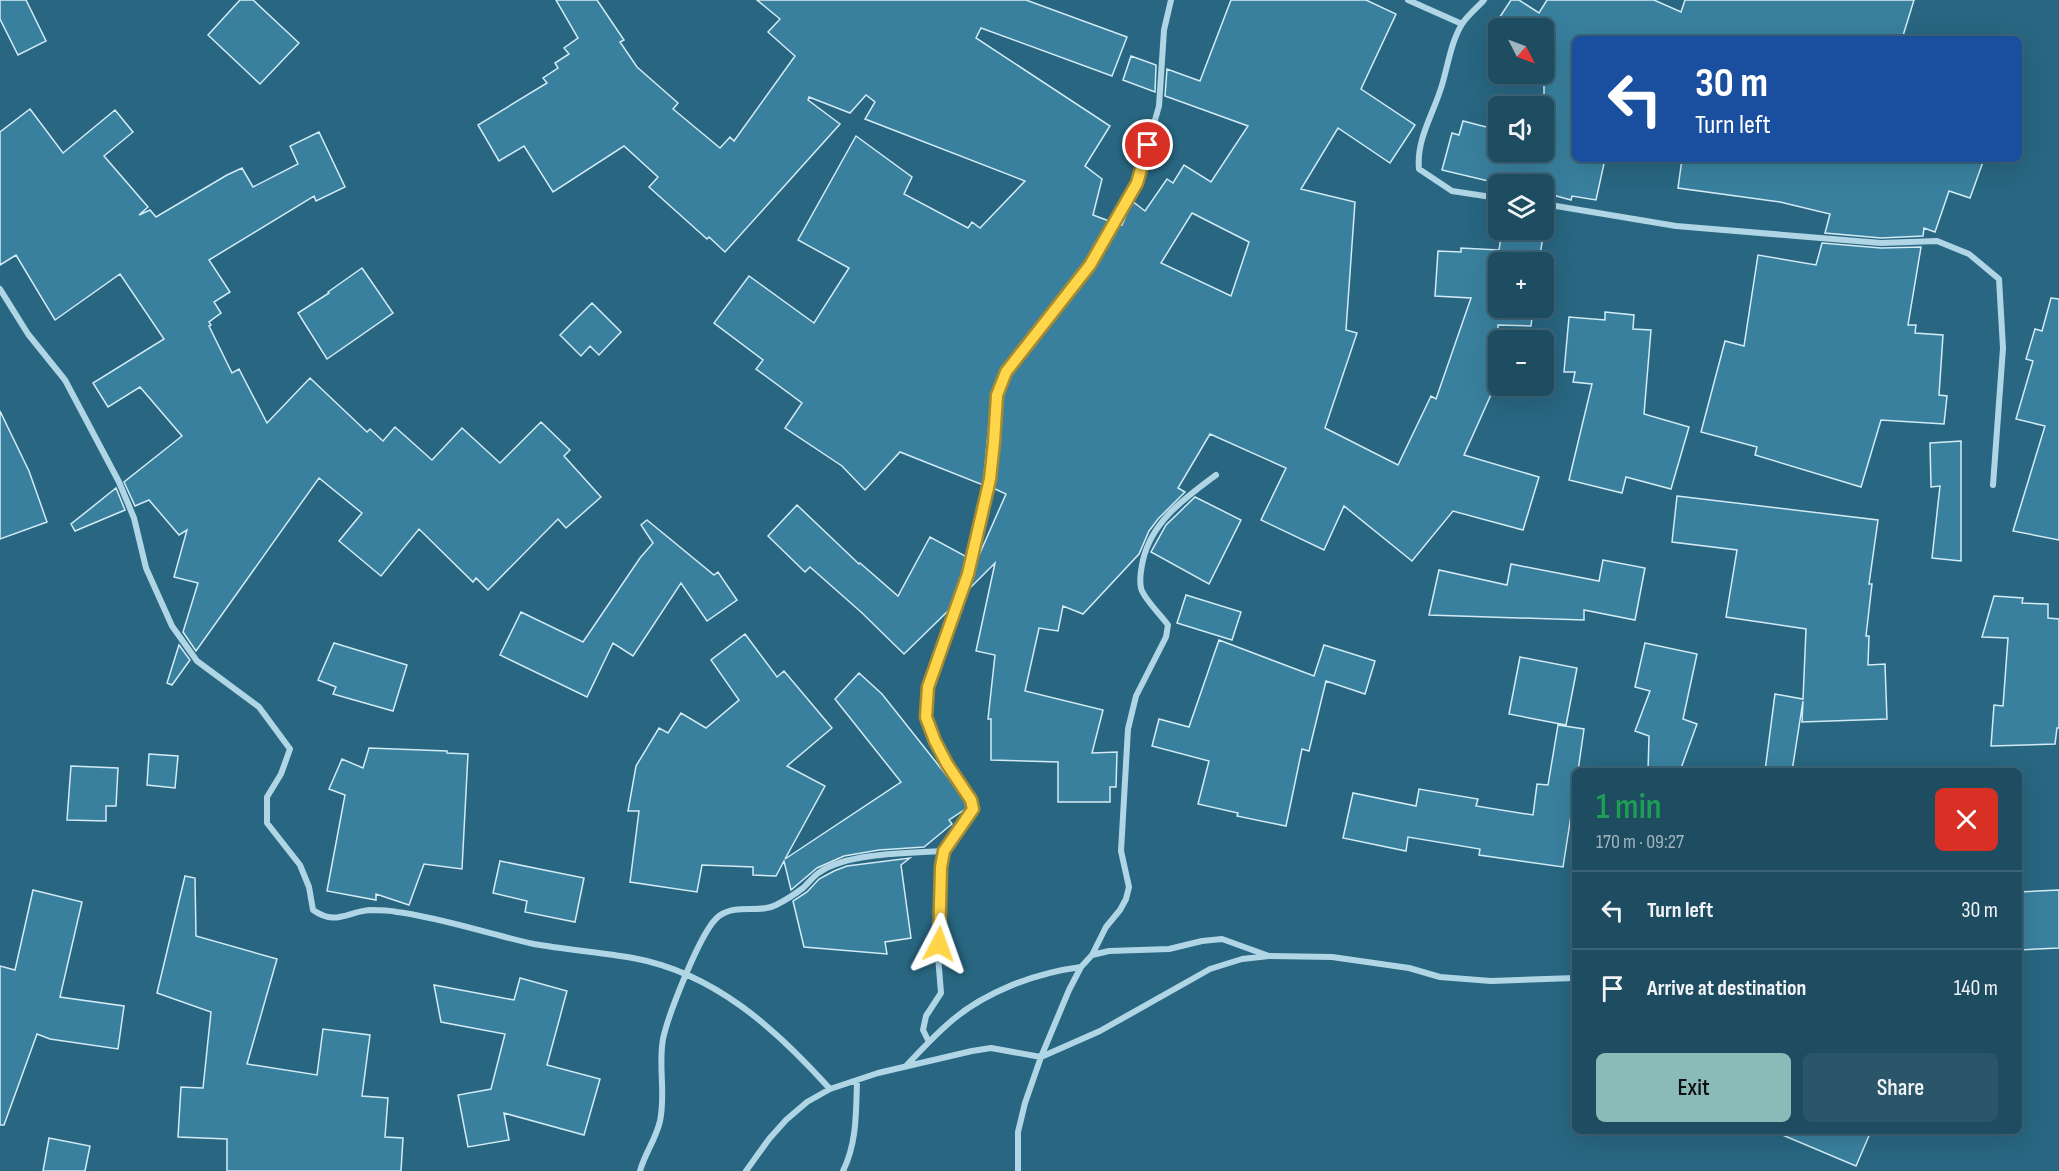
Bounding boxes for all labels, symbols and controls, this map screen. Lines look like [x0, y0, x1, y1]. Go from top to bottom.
north arrow [1488, 18, 1554, 84]
map controls [1488, 18, 1554, 396]
text: 30 m [1695, 58, 1768, 109]
icon: left [1596, 60, 1674, 138]
button: sound [1488, 96, 1554, 162]
text: Turn left [1695, 109, 1771, 141]
pin [1122, 119, 1173, 170]
icon: arrive [1131, 128, 1164, 161]
button: layers [1488, 174, 1554, 240]
button: + [1488, 252, 1554, 318]
button: − [1488, 330, 1554, 396]
text: 1 min [1596, 786, 1661, 829]
button: close [1935, 788, 1998, 851]
text: 170 m · 09:27 [1596, 830, 1684, 854]
icon: left [1596, 894, 1629, 927]
text: Turn left [1647, 897, 1713, 924]
text: 30 m [1961, 897, 1998, 924]
position arrow [907, 912, 971, 976]
icon: arrive [1596, 972, 1629, 1005]
text: Arrive at destination [1647, 975, 1806, 1002]
text: 140 m [1954, 975, 1998, 1002]
button: Exit [1596, 1053, 1791, 1122]
button: Share [1803, 1053, 1998, 1122]

